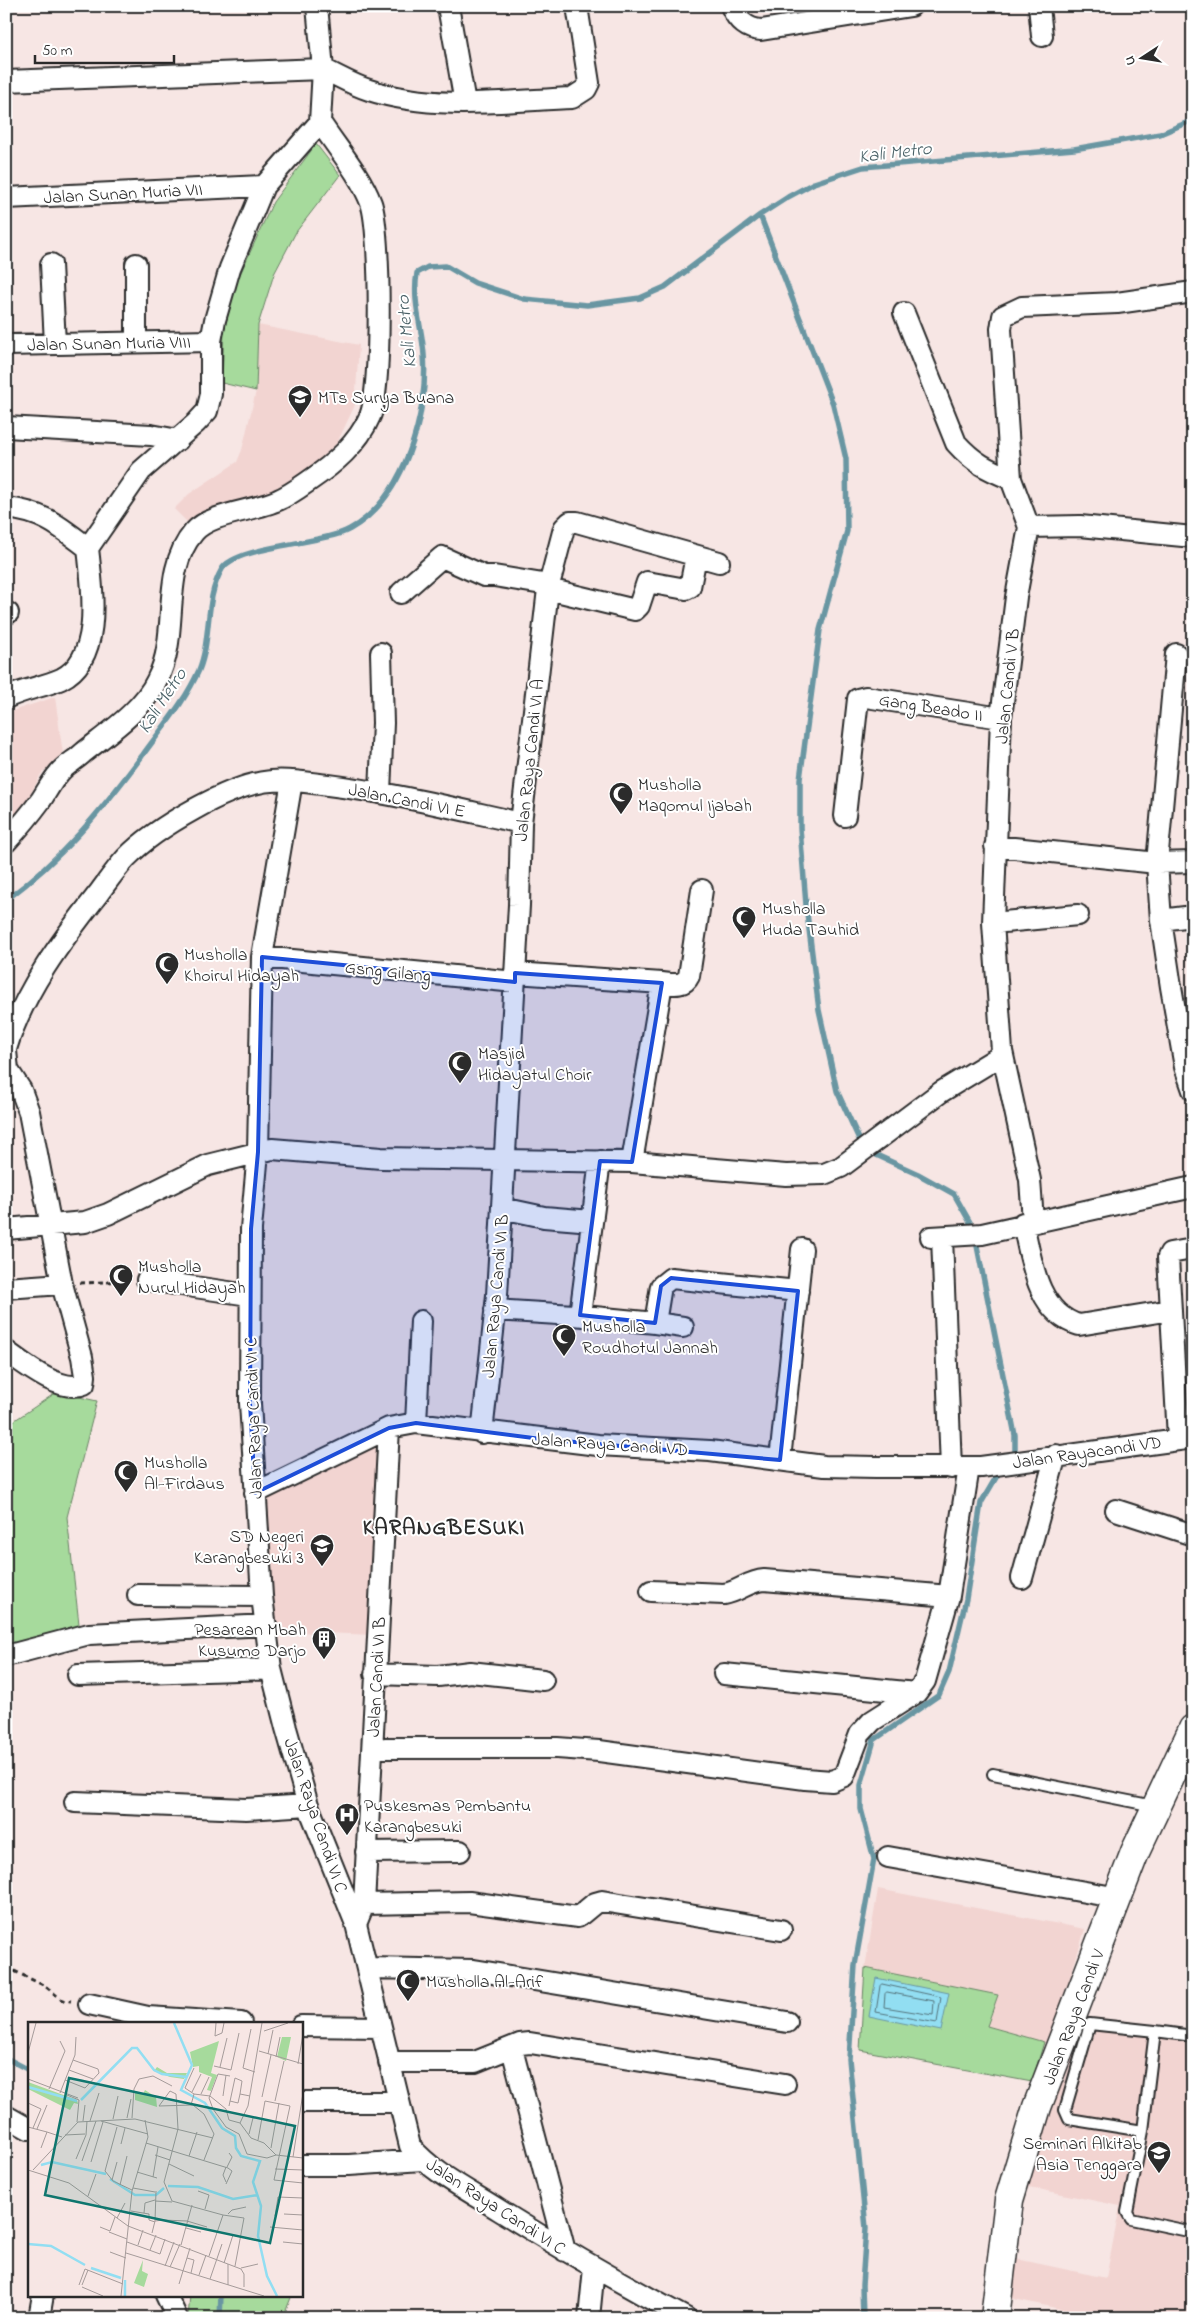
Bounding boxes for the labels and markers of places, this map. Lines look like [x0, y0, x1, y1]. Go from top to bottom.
school or university icon: MTs Surya Buana [287, 384, 313, 418]
place label: MTs Surya Buana [318, 386, 454, 412]
place label: Musholla Maqomul Ijabah [638, 773, 752, 820]
mosque icon: Musholla Maqomul Ijabah [608, 781, 634, 815]
place label: Musholla Huda Tauhid [762, 897, 859, 944]
mosque icon: Musholla Huda Tauhid [731, 905, 757, 939]
place label: Musholla Khoirul Hidayah [184, 943, 299, 990]
mosque icon: Musholla Khoirul Hidayah [154, 951, 180, 985]
place label: Masjid Hidayatul Choir [478, 1042, 592, 1089]
mosque icon: Masjid Hidayatul Choir [447, 1050, 473, 1084]
place label: Musholla Nurul Hidayah [138, 1255, 246, 1302]
mosque icon: Musholla Nurul Hidayah [108, 1263, 134, 1297]
place label: Musholla Roudhotul Jannah [582, 1315, 718, 1362]
mosque icon: Musholla Roudhotul Jannah [551, 1323, 577, 1357]
place label: Musholla Al-Firdaus [144, 1451, 225, 1498]
mosque icon: Musholla Al-Firdaus [113, 1459, 139, 1493]
place label: SD Negeri Karangbesuki 3 [194, 1525, 304, 1573]
school or university icon: SD Negeri Karangbesuki 3 [309, 1533, 335, 1567]
place label: Pesarean Mbah Kusumo Darjo [194, 1618, 306, 1665]
building icon: Pesarean Mbah Kusumo Darjo [311, 1626, 337, 1660]
place label: Puskesmas Pembantu Karangbesuki [364, 1794, 531, 1842]
hospital icon: Puskesmas Pembantu Karangbesuki [334, 1802, 360, 1836]
mosque icon: Musholla Al-Arif [395, 1968, 421, 2002]
place label: Musholla Al-Arif [426, 1970, 544, 1996]
place label: Seminari Alkitab Asia Tenggara [1023, 2132, 1142, 2180]
school or university icon: Seminari Alkitab Asia Tenggara [1146, 2140, 1172, 2174]

